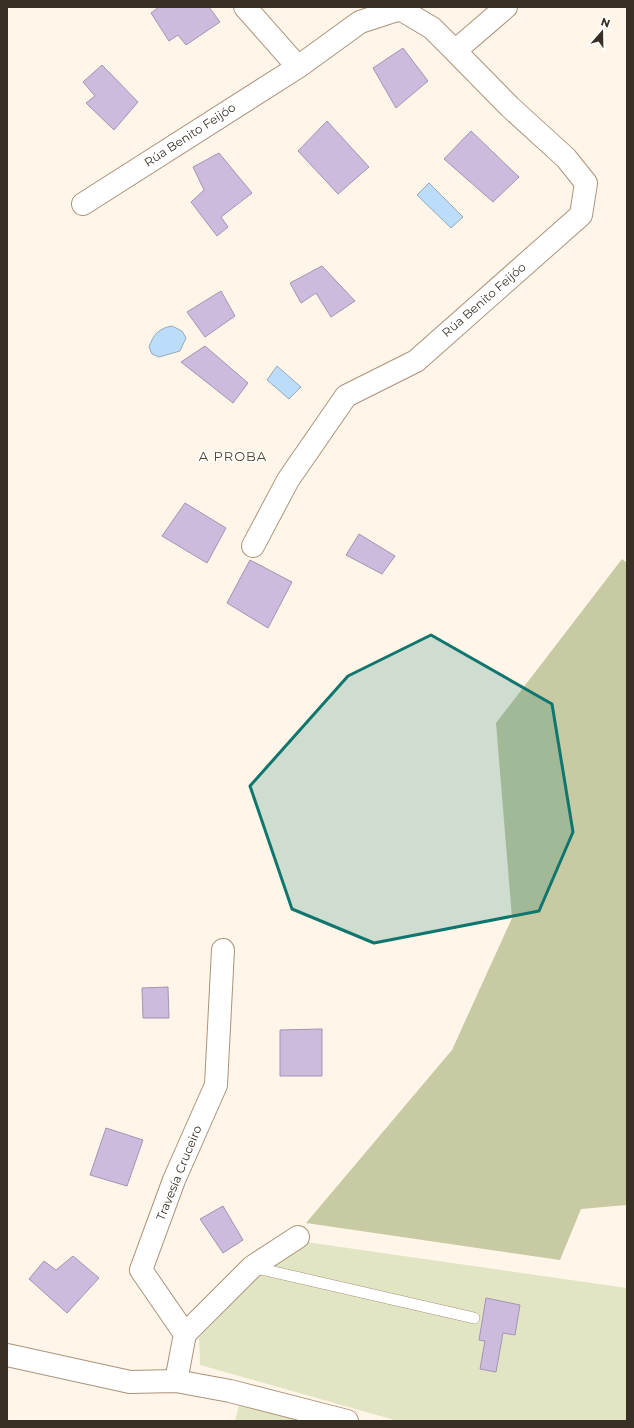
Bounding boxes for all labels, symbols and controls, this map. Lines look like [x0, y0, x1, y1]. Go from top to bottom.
north arrow [582, 12, 622, 52]
text: N [599, 15, 612, 31]
street label: Rúa Benito Feijóo [141, 99, 238, 170]
street label: Rúa Benito Feijóo [439, 259, 529, 340]
district label: A PROBA [199, 448, 267, 464]
street label: Travesía Cruceiro [153, 1123, 205, 1223]

